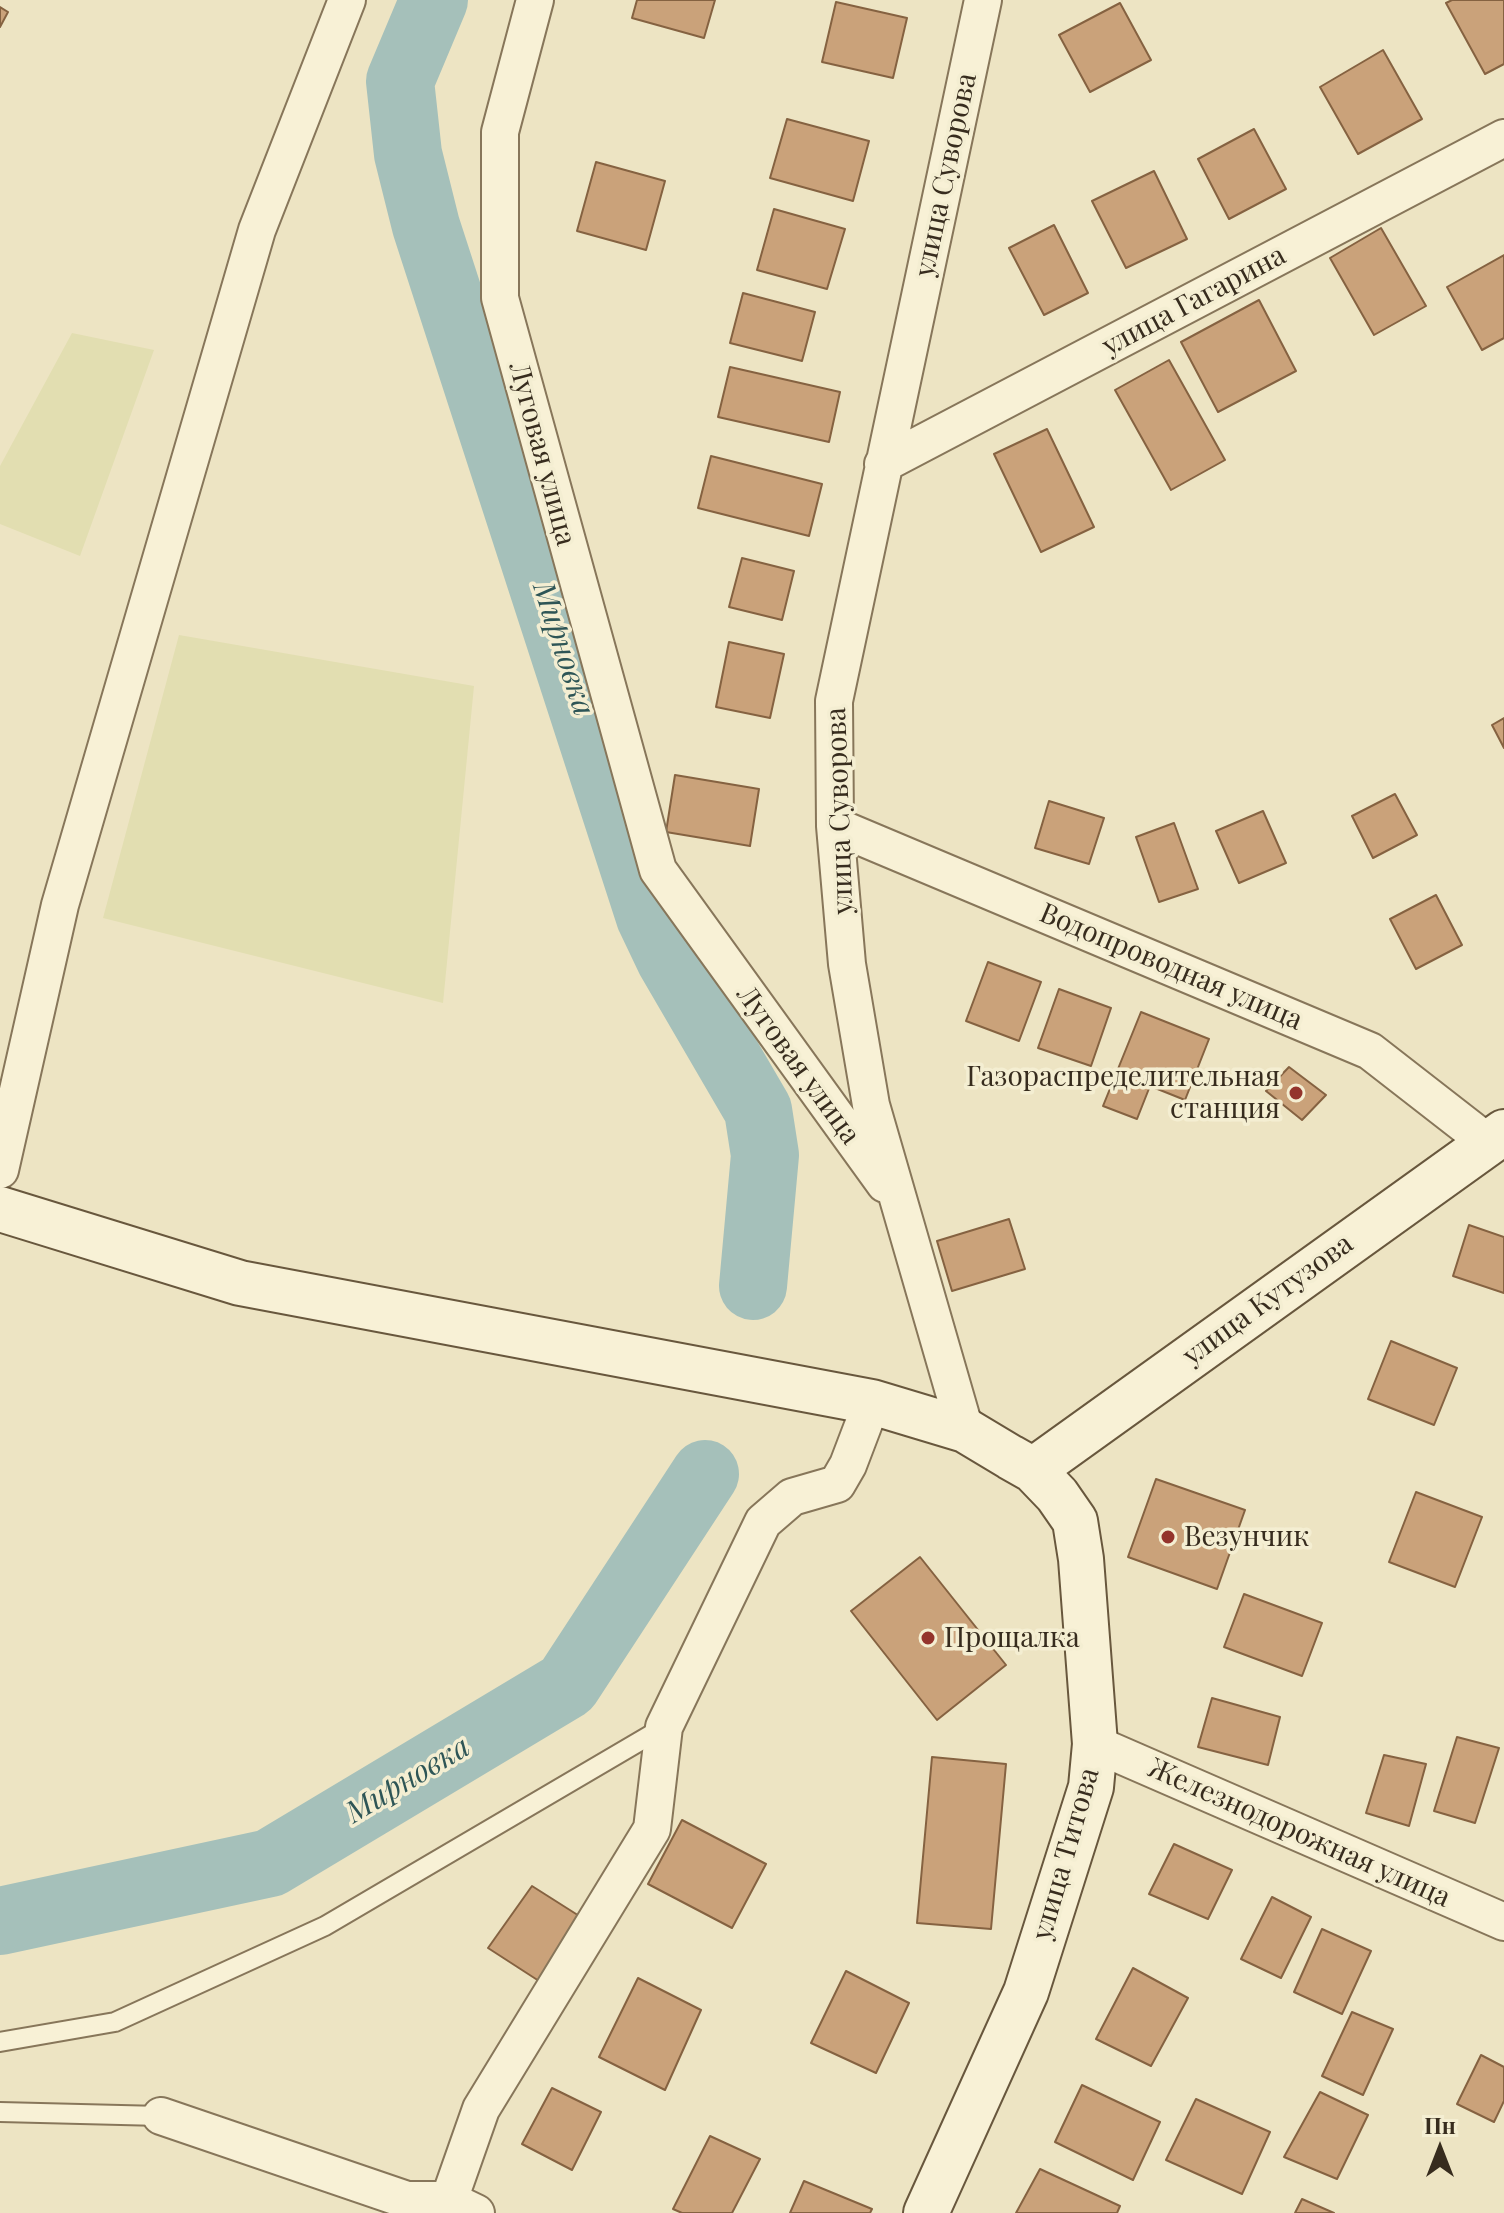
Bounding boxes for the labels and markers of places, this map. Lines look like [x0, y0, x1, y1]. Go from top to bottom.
place label: Газораспределительная станция [966, 1060, 1280, 1126]
marker: Газораспределительная станция [1287, 1084, 1305, 1102]
place label: Везунчик [1184, 1520, 1309, 1554]
marker: Везунчик [1159, 1528, 1177, 1546]
place label: Прощалка [944, 1621, 1080, 1655]
marker: Прощалка [919, 1629, 937, 1647]

